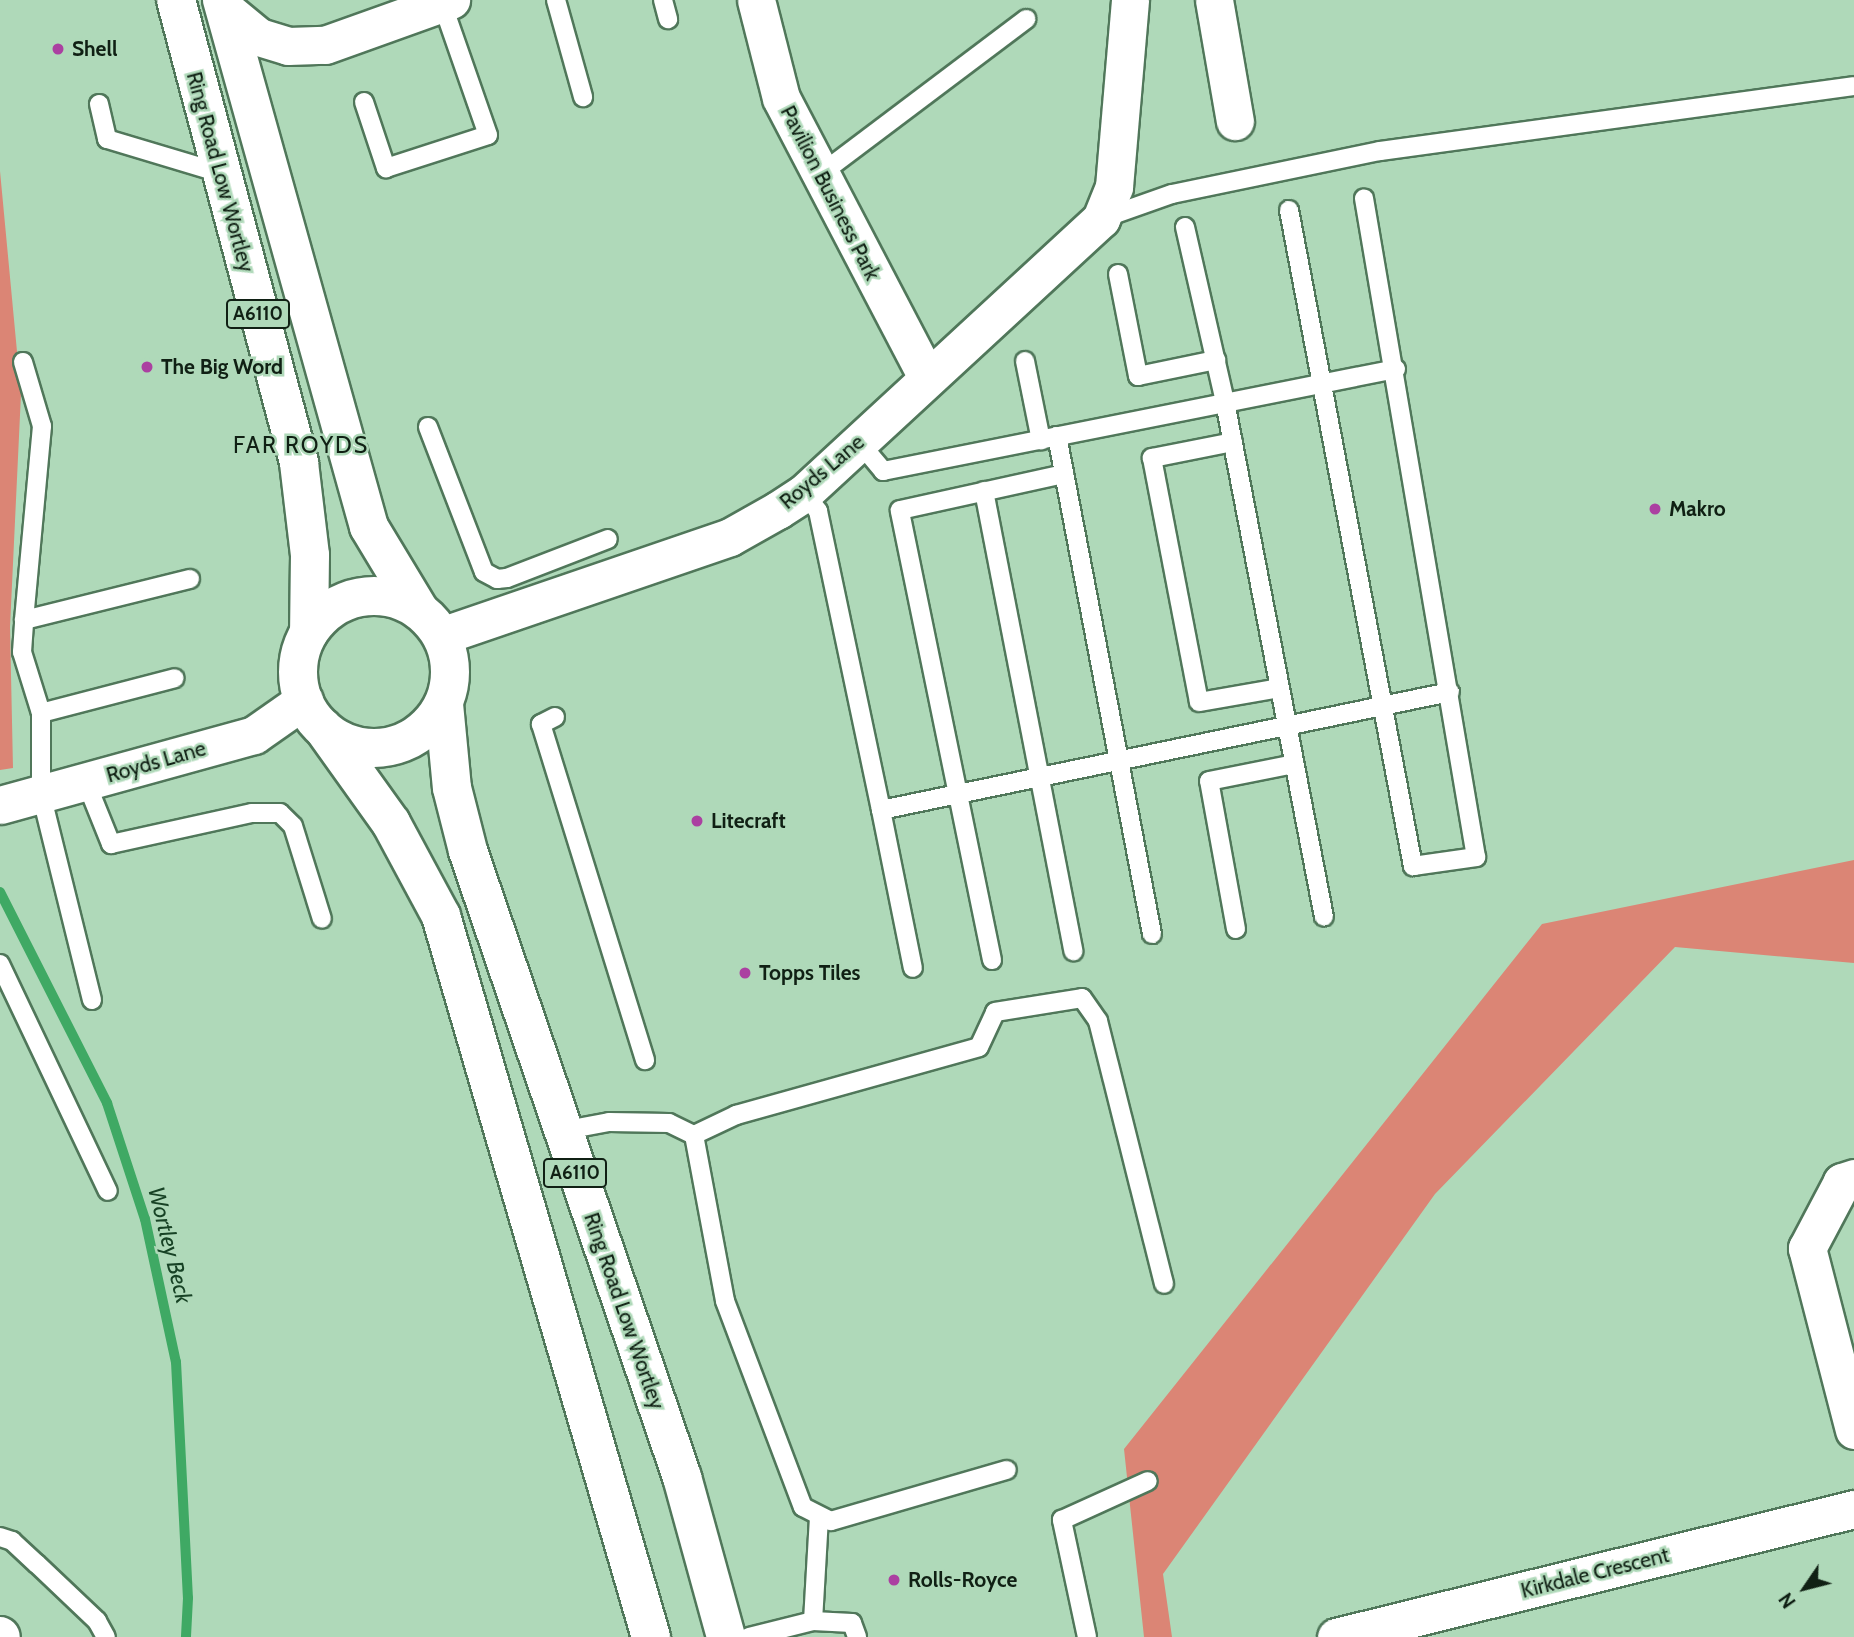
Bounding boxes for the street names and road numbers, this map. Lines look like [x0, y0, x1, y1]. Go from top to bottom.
street label: Ring Road Low Wortley [181, 69, 259, 275]
street label: Pavilion Business Park [775, 101, 885, 285]
road number: A6110 [225, 298, 291, 330]
street label: Royds Lane [775, 430, 869, 514]
street label: Royds Lane [103, 736, 209, 788]
road number: A6110 [542, 1158, 608, 1189]
street label: Ring Road Low Wortley [579, 1209, 669, 1413]
street label: Kirkdale Crescent [1518, 1542, 1672, 1604]

